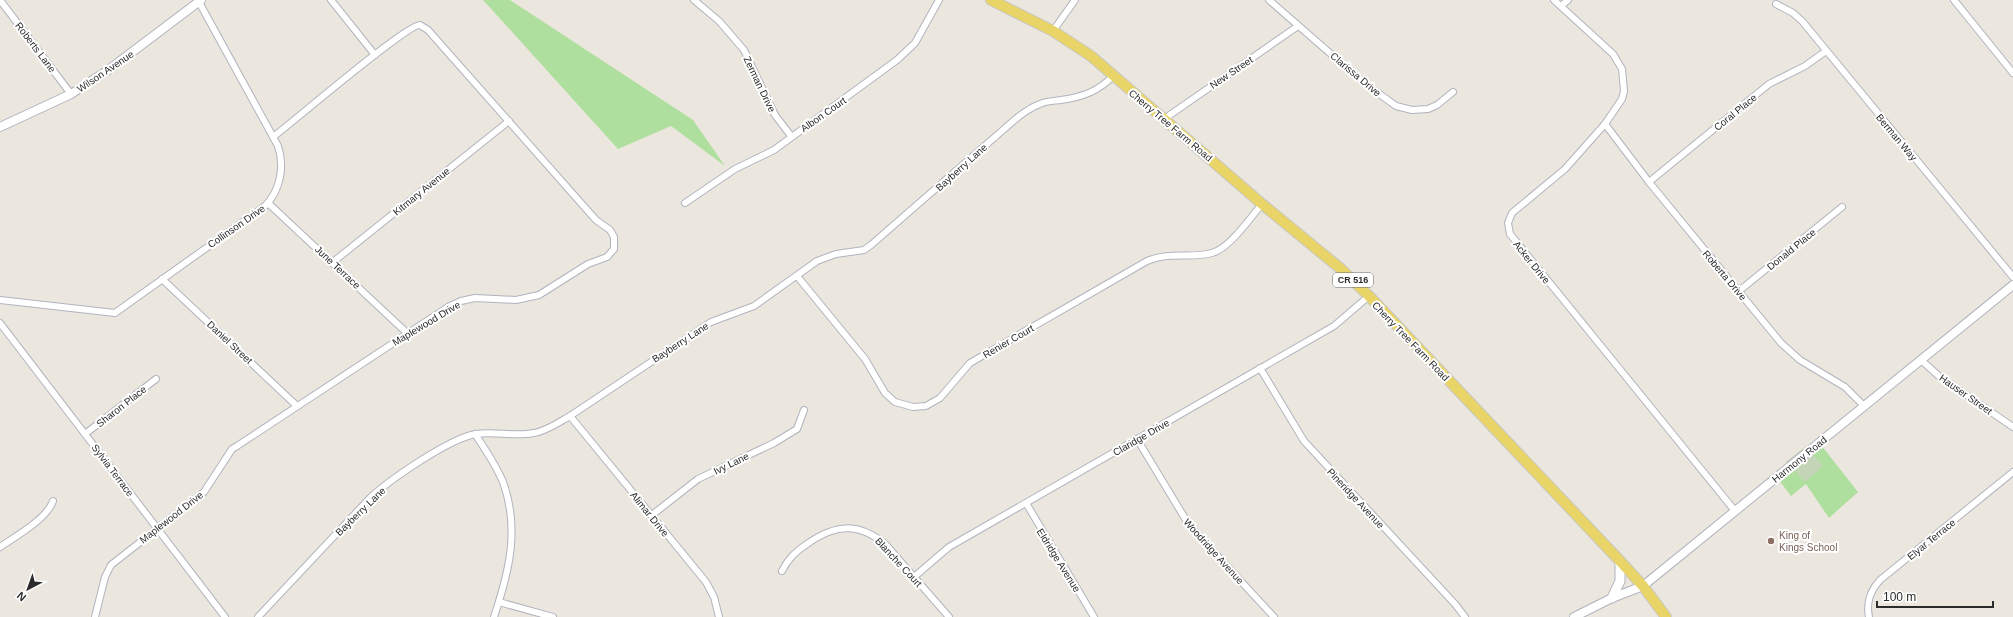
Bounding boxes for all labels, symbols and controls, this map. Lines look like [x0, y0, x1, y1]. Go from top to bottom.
street label: Roberts Lane [13, 20, 58, 75]
street label: Wilson Avenue [75, 48, 136, 94]
street label: Clarissa Drive [1328, 50, 1383, 99]
street label: New Street [1208, 54, 1255, 91]
street label: Zerman Drive [741, 55, 778, 114]
street label: Cherry Tree Farm Road [1127, 87, 1215, 164]
street label: Coral Place [1712, 92, 1759, 133]
street label: Albon Court [799, 95, 848, 134]
street label: Berman Way [1874, 112, 1919, 163]
street label: Bayberry Lane [933, 141, 990, 193]
street label: Kitmary Avenue [391, 165, 452, 218]
street label: Collinson Drive [206, 202, 267, 250]
street label: Donald Place [1765, 226, 1818, 272]
street label: Acker Drive [1511, 239, 1552, 286]
street label: June Terrace [313, 244, 363, 291]
street label: Roberta Drive [1701, 248, 1749, 303]
road number: CR 516 [1333, 273, 1373, 287]
street label: Maplewood Drive [390, 299, 463, 348]
street label: Cherry Tree Farm Road [1370, 300, 1451, 383]
street label: Daniel Street [205, 319, 255, 366]
street label: Bayberry Lane [650, 320, 711, 365]
street label: Renier Court [981, 322, 1036, 360]
street label: Hauser Street [1937, 372, 1994, 417]
street label: Sharon Place [94, 383, 149, 429]
street label: Claridge Drive [1111, 417, 1172, 458]
street label: Harmony Road [1770, 434, 1829, 485]
street label: Sylvia Terrace [89, 442, 136, 499]
street label: Ivy Lane [712, 450, 751, 477]
street label: Pineridge Avenue [1325, 466, 1387, 531]
street label: Bayberry Lane [333, 485, 388, 538]
street label: Maplewood Drive [137, 489, 205, 546]
street label: Alimar Drive [628, 490, 671, 539]
street label: Woodridge Avenue [1181, 516, 1246, 587]
street label: Elyar Terrace [1905, 516, 1958, 562]
street label: Eldridge Avenue [1035, 527, 1083, 594]
place label: King of Kings School [1779, 530, 1837, 553]
street label: Blanche Court [873, 535, 924, 589]
marker: King of Kings School [1766, 536, 1776, 546]
north arrow [8, 569, 48, 609]
scale bar [1877, 583, 1993, 609]
text: N [14, 589, 28, 604]
text: 100 m [1883, 590, 1916, 604]

